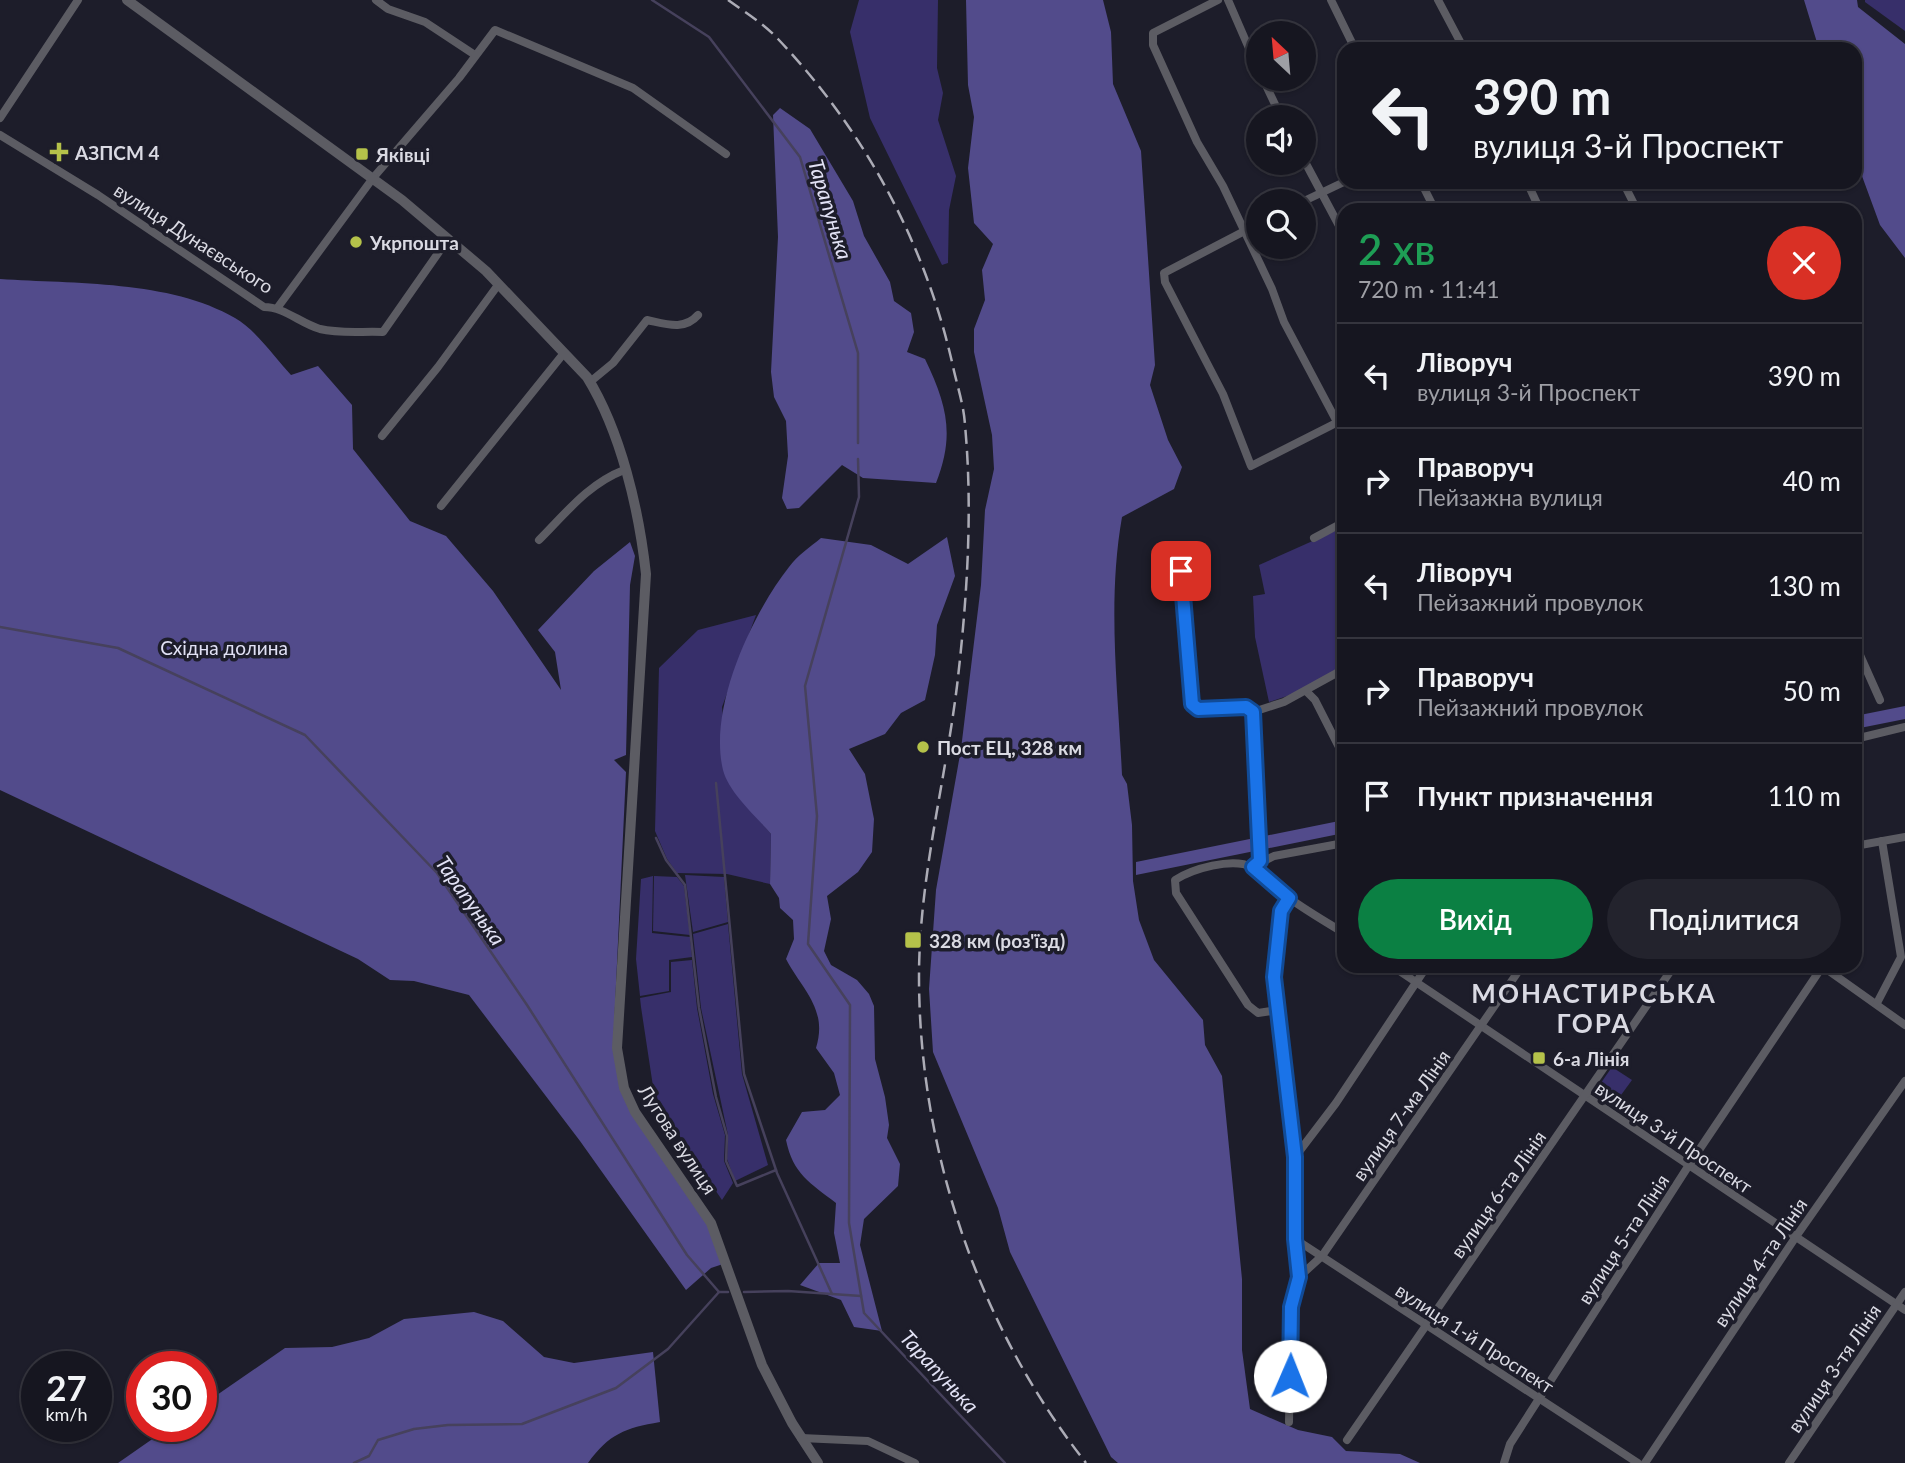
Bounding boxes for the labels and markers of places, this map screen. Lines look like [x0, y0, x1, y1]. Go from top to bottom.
place label: АЗПСМ 4 [74, 141, 160, 164]
marker: АЗПСМ 4 [49, 142, 69, 162]
place label: Яківці [375, 143, 430, 166]
marker: Яківці [354, 146, 370, 162]
place label: Укрпошта [369, 231, 459, 254]
marker: Укрпошта [348, 234, 364, 250]
pin [1151, 541, 1211, 601]
place label: Пост ЕЦ, 328 км [937, 736, 1082, 759]
marker: Пост ЕЦ, 328 км [915, 739, 931, 755]
place label: 328 км (роз'їзд) [929, 929, 1065, 952]
marker: 328 км (роз'їзд) [903, 930, 923, 950]
place label: 6-а Лінія [1553, 1047, 1630, 1070]
marker: 6-а Лінія [1531, 1050, 1547, 1066]

